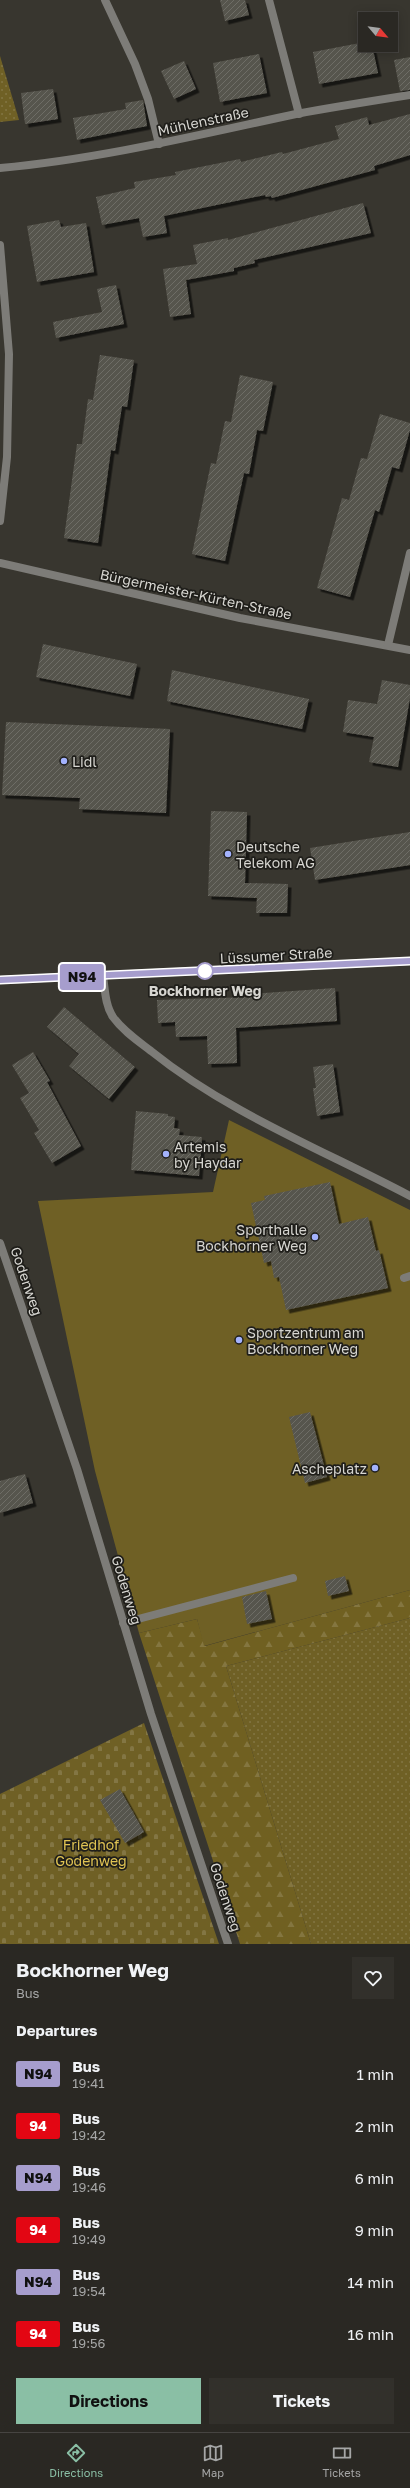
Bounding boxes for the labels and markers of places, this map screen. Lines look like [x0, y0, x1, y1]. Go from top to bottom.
place label: Lidl [72, 753, 97, 770]
marker: Lidl [59, 756, 69, 766]
place label: Deutsche Telekom AG [236, 838, 315, 871]
marker: Deutsche Telekom AG [223, 849, 233, 859]
marker: Bockhorner Weg [196, 962, 214, 980]
place label: Bockhorner Weg [149, 982, 261, 999]
place label: Artemis by Haydar [174, 1138, 242, 1171]
marker: Artemis by Haydar [161, 1149, 171, 1159]
place label: Sporthalle Bockhorner Weg [196, 1221, 307, 1254]
marker: Sporthalle Bockhorner Weg [310, 1232, 320, 1242]
place label: Sportzentrum am Bockhorner Weg [247, 1324, 364, 1357]
marker: Sportzentrum am Bockhorner Weg [234, 1335, 244, 1345]
place label: Ascheplatz [292, 1460, 367, 1477]
marker: Ascheplatz [370, 1463, 380, 1473]

